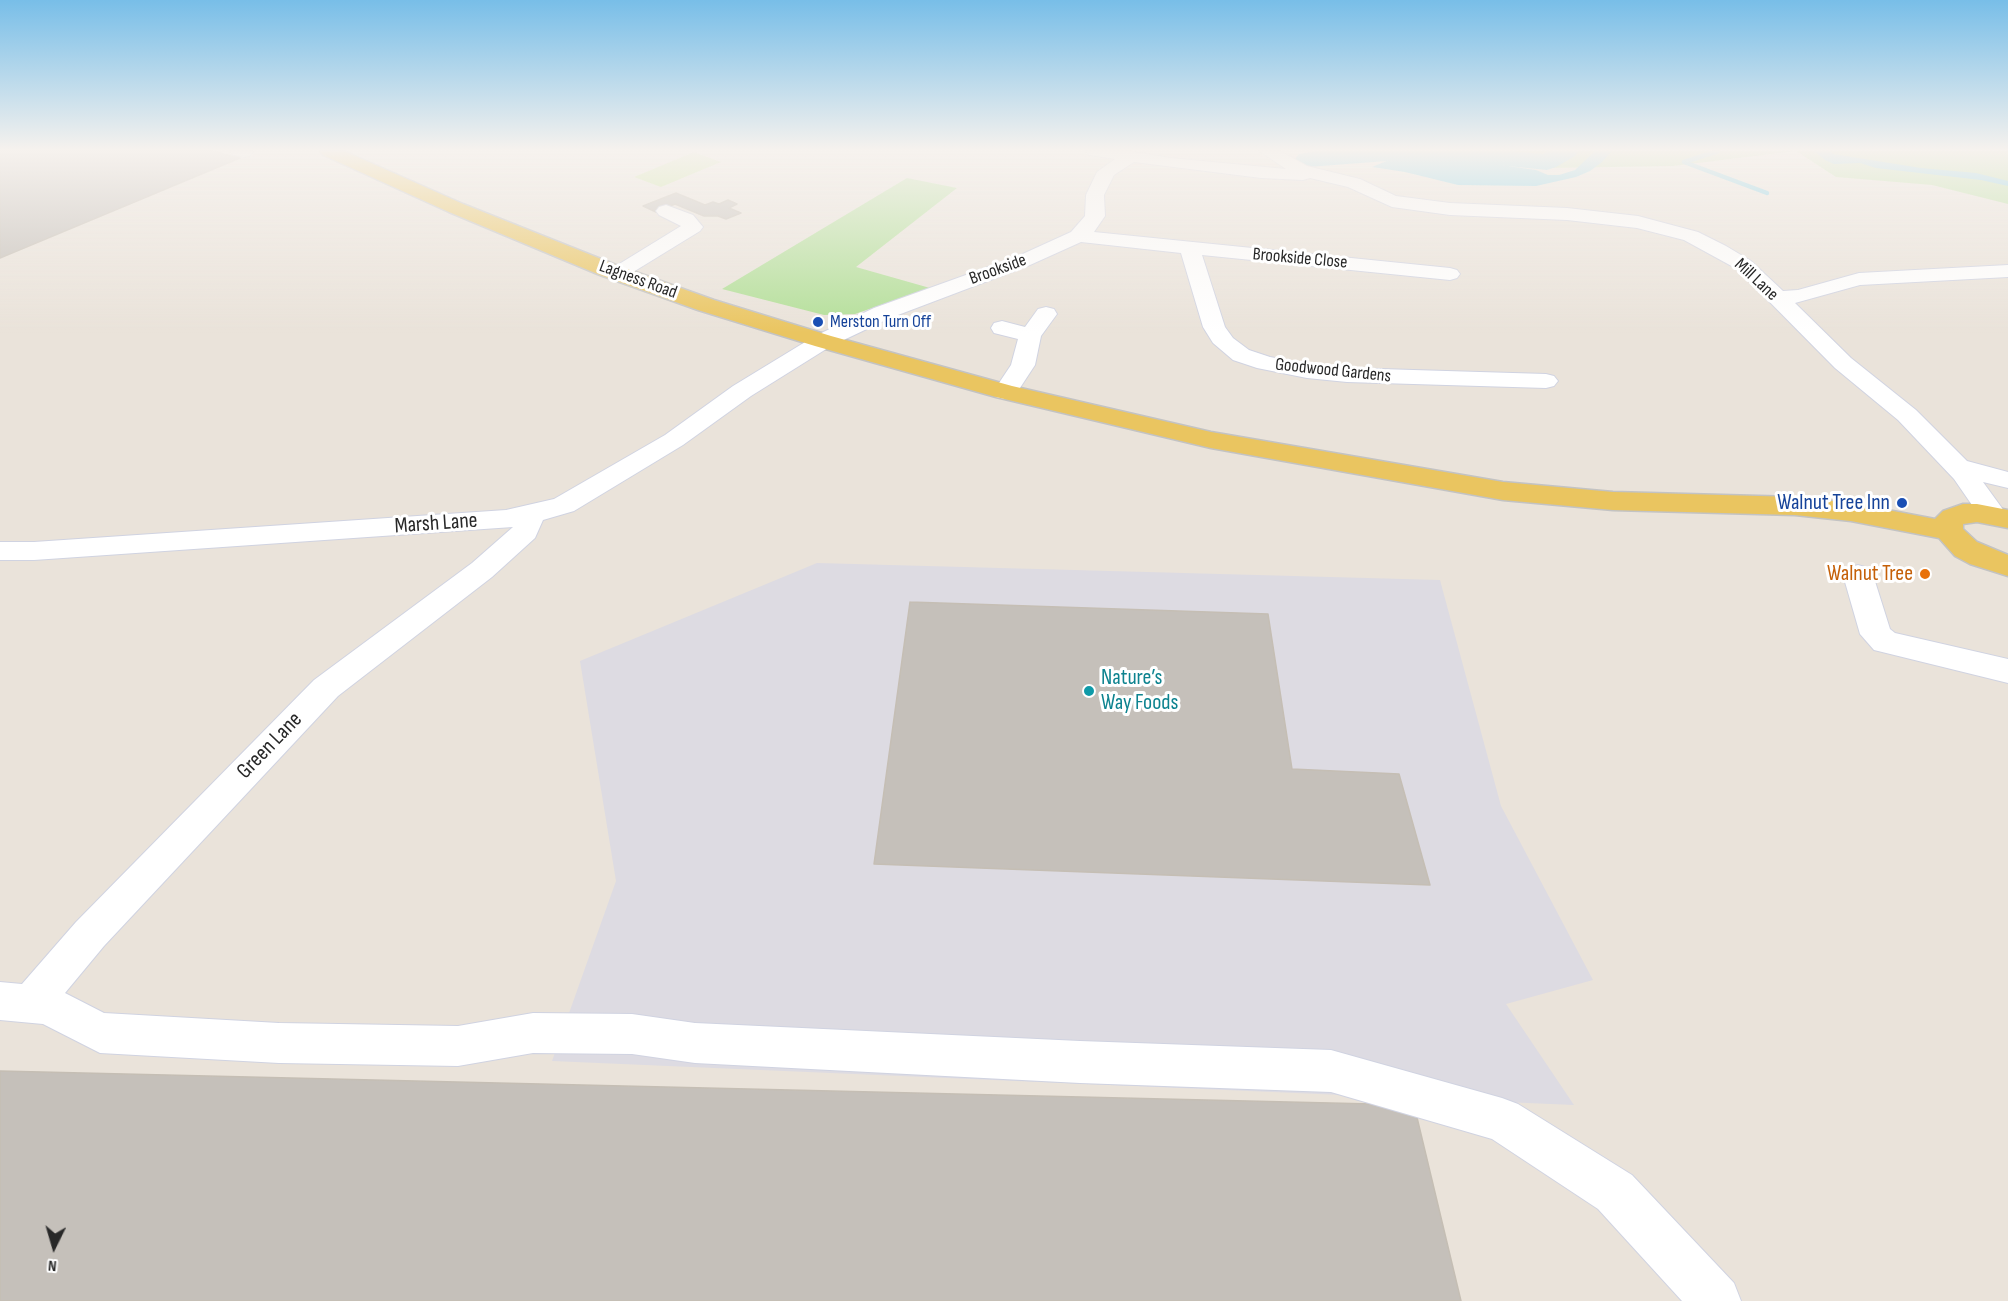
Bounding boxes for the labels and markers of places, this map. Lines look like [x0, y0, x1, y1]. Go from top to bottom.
place label: Merston Turn Off [830, 311, 931, 333]
marker: Merston Turn Off [811, 315, 825, 329]
place label: Walnut Tree Inn [1777, 490, 1890, 516]
marker: Walnut Tree Inn [1895, 496, 1909, 510]
place label: Walnut Tree [1827, 561, 1913, 587]
marker: Walnut Tree [1918, 567, 1932, 581]
place label: Nature’s Way Foods [1101, 665, 1178, 716]
marker: Nature’s Way Foods [1082, 684, 1096, 698]

